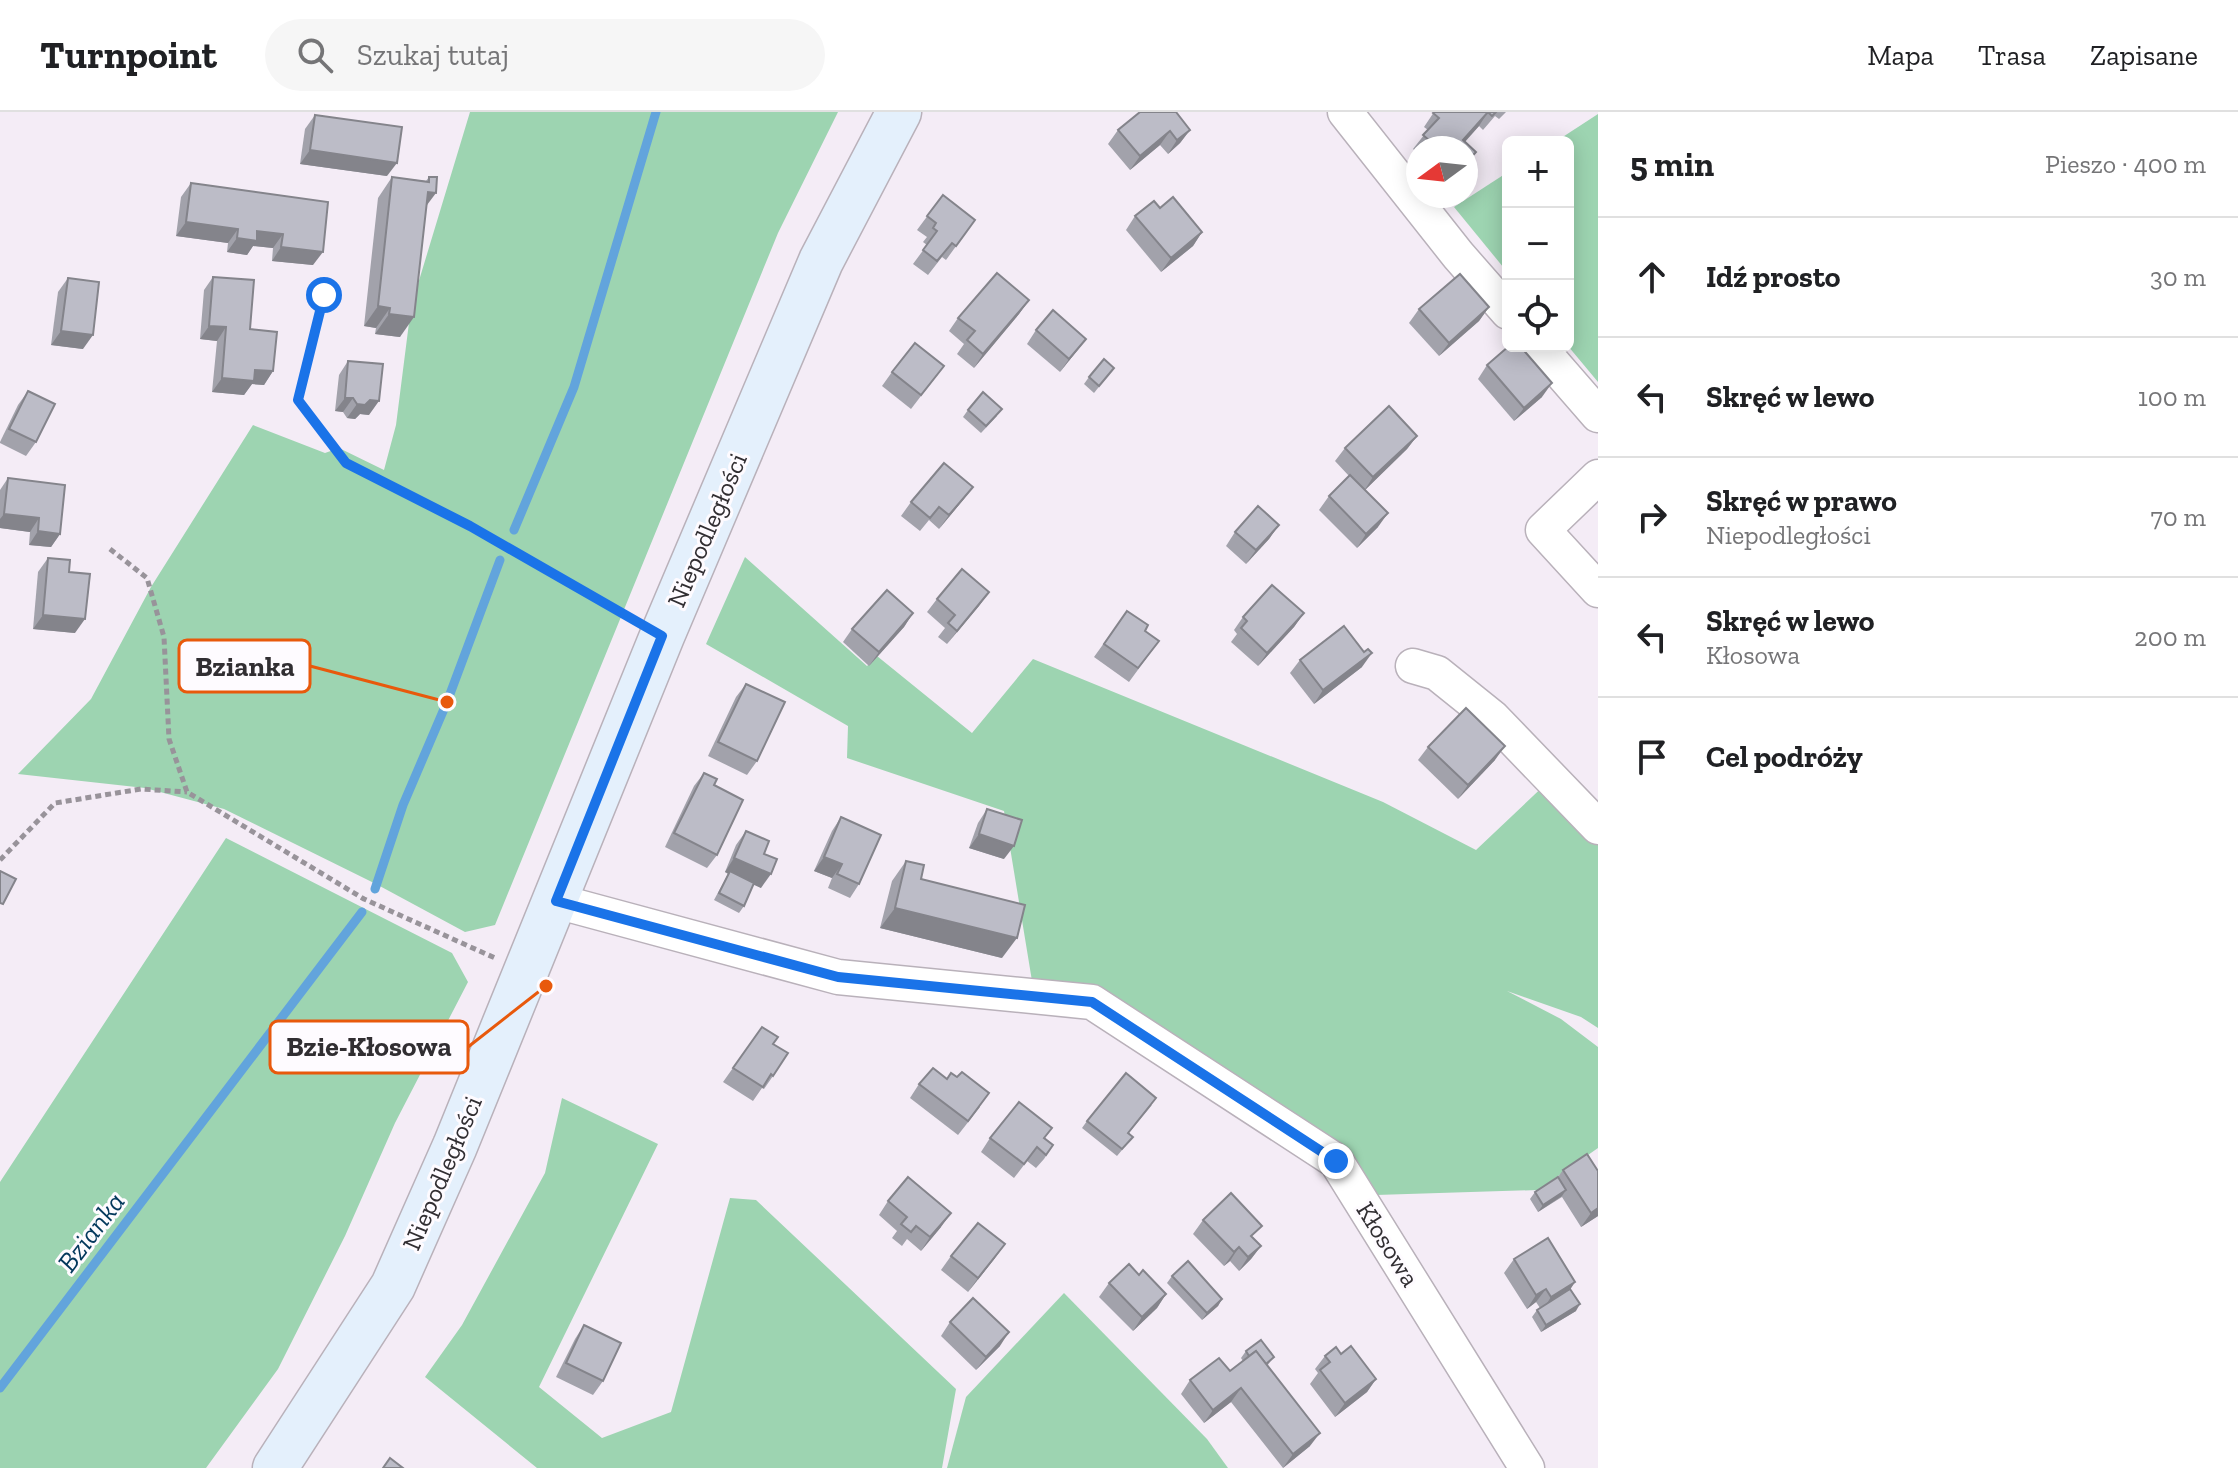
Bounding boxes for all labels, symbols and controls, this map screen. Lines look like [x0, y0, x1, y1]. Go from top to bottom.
search box [265, 19, 825, 91]
text: Turnpoint [40, 32, 217, 78]
icon: search [293, 33, 337, 77]
text: Szukaj tutaj [357, 37, 509, 73]
text: Mapa [1867, 39, 1934, 72]
text: Trasa [1978, 39, 2046, 72]
text: Zapisane [2090, 39, 2198, 72]
north arrow [1406, 136, 1478, 208]
map controls [1502, 136, 1574, 352]
button: + [1502, 136, 1574, 208]
text: 5 min [1630, 144, 1714, 185]
text: Pieszo · 400 m [2045, 148, 2206, 180]
button: − [1502, 208, 1574, 280]
icon: ahead [1630, 255, 1674, 299]
text: Idź prosto [1706, 259, 1841, 295]
text: 30 m [2150, 261, 2206, 293]
route start [306, 277, 342, 313]
button: locate [1502, 280, 1574, 352]
icon: left [1630, 375, 1674, 419]
text: Skręć w lewo [1706, 379, 1875, 415]
text: 100 m [2138, 381, 2206, 413]
street label: Niepodległości [660, 448, 754, 612]
text: Skręć w prawo [1706, 483, 1897, 519]
icon: right [1630, 495, 1674, 539]
text: 70 m [2150, 501, 2206, 533]
text: Niepodległości [1706, 519, 1871, 551]
text: Skręć w lewo [1706, 603, 1875, 639]
icon: left [1630, 615, 1674, 659]
text: 200 m [2134, 621, 2206, 653]
text: Kłosowa [1706, 639, 1800, 671]
callout: Bzianka [179, 640, 310, 692]
text: Bzianka [195, 650, 295, 683]
icon: arrive [1630, 735, 1674, 779]
text: Cel podróży [1706, 739, 1863, 775]
callout: Bzie-Kłosowa [270, 1021, 468, 1073]
text: Bzie-Kłosowa [286, 1030, 452, 1063]
street label: Niepodległości [395, 1091, 489, 1255]
route end [1318, 1143, 1354, 1179]
water label: Bzianka [50, 1186, 132, 1278]
street label: Kłosowa [1350, 1196, 1427, 1293]

